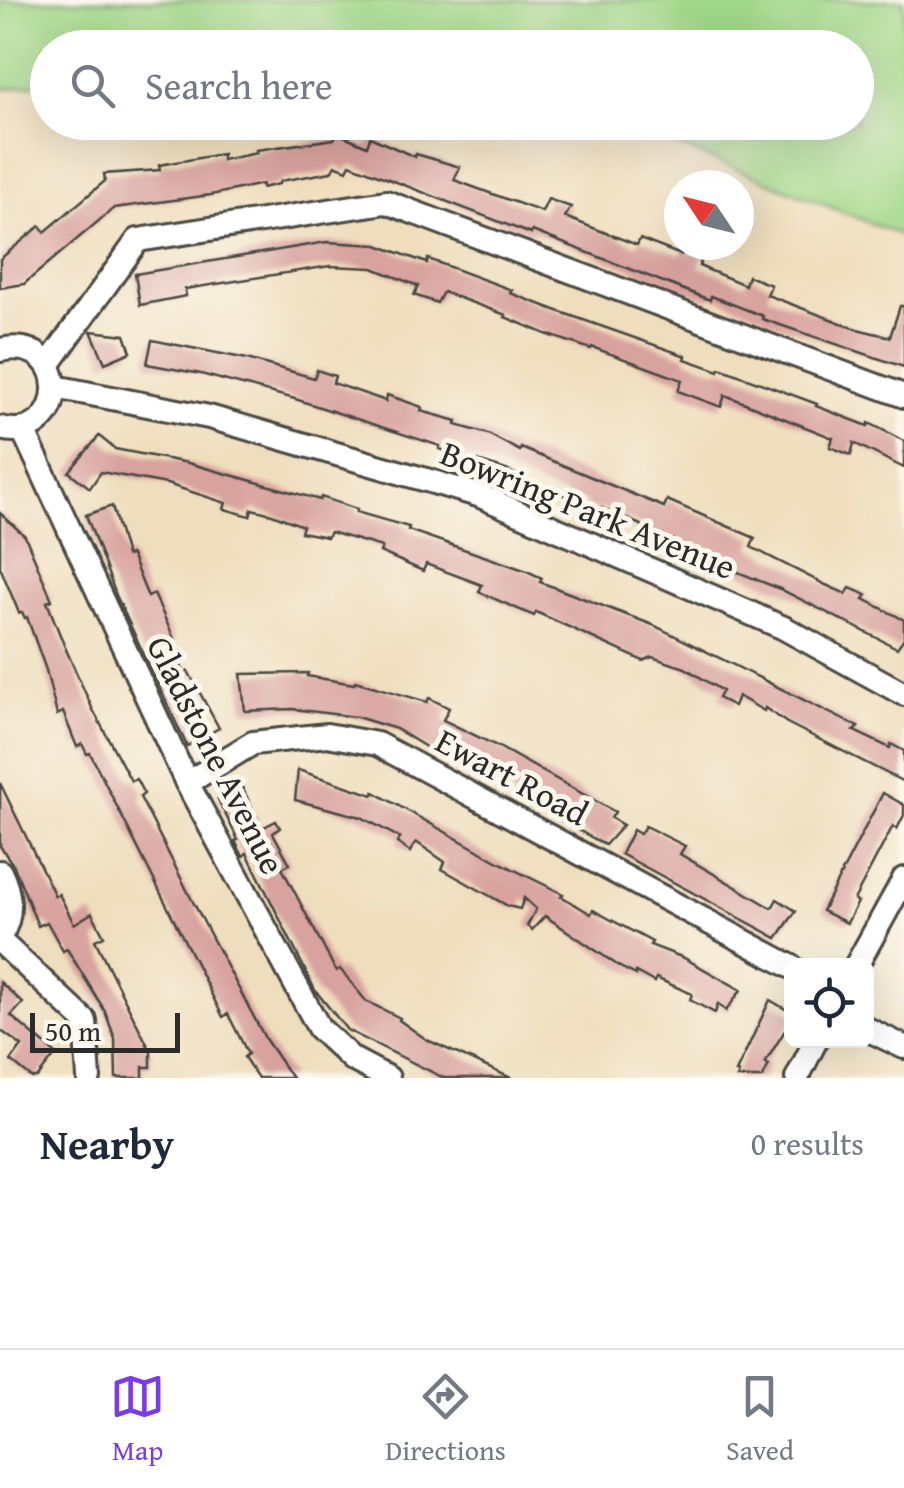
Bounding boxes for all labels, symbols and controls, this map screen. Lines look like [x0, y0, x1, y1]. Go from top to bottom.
search box [30, 30, 874, 140]
text: Search here [145, 57, 333, 113]
icon: search [65, 58, 120, 113]
north arrow [664, 170, 754, 260]
street label: Bowring Park Avenue [433, 427, 743, 592]
street label: Gladstone Avenue [134, 627, 298, 883]
street label: Ewart Road [427, 715, 598, 838]
map controls [784, 958, 874, 1048]
button: locate [784, 958, 874, 1048]
scale bar [30, 1008, 180, 1052]
text: 50 m [45, 1010, 101, 1051]
text: Nearby [40, 1113, 174, 1174]
text: 0 results [751, 1120, 864, 1167]
tab: Map [110, 1369, 165, 1470]
tab: Directions [385, 1369, 506, 1470]
tab: Saved [726, 1369, 794, 1470]

